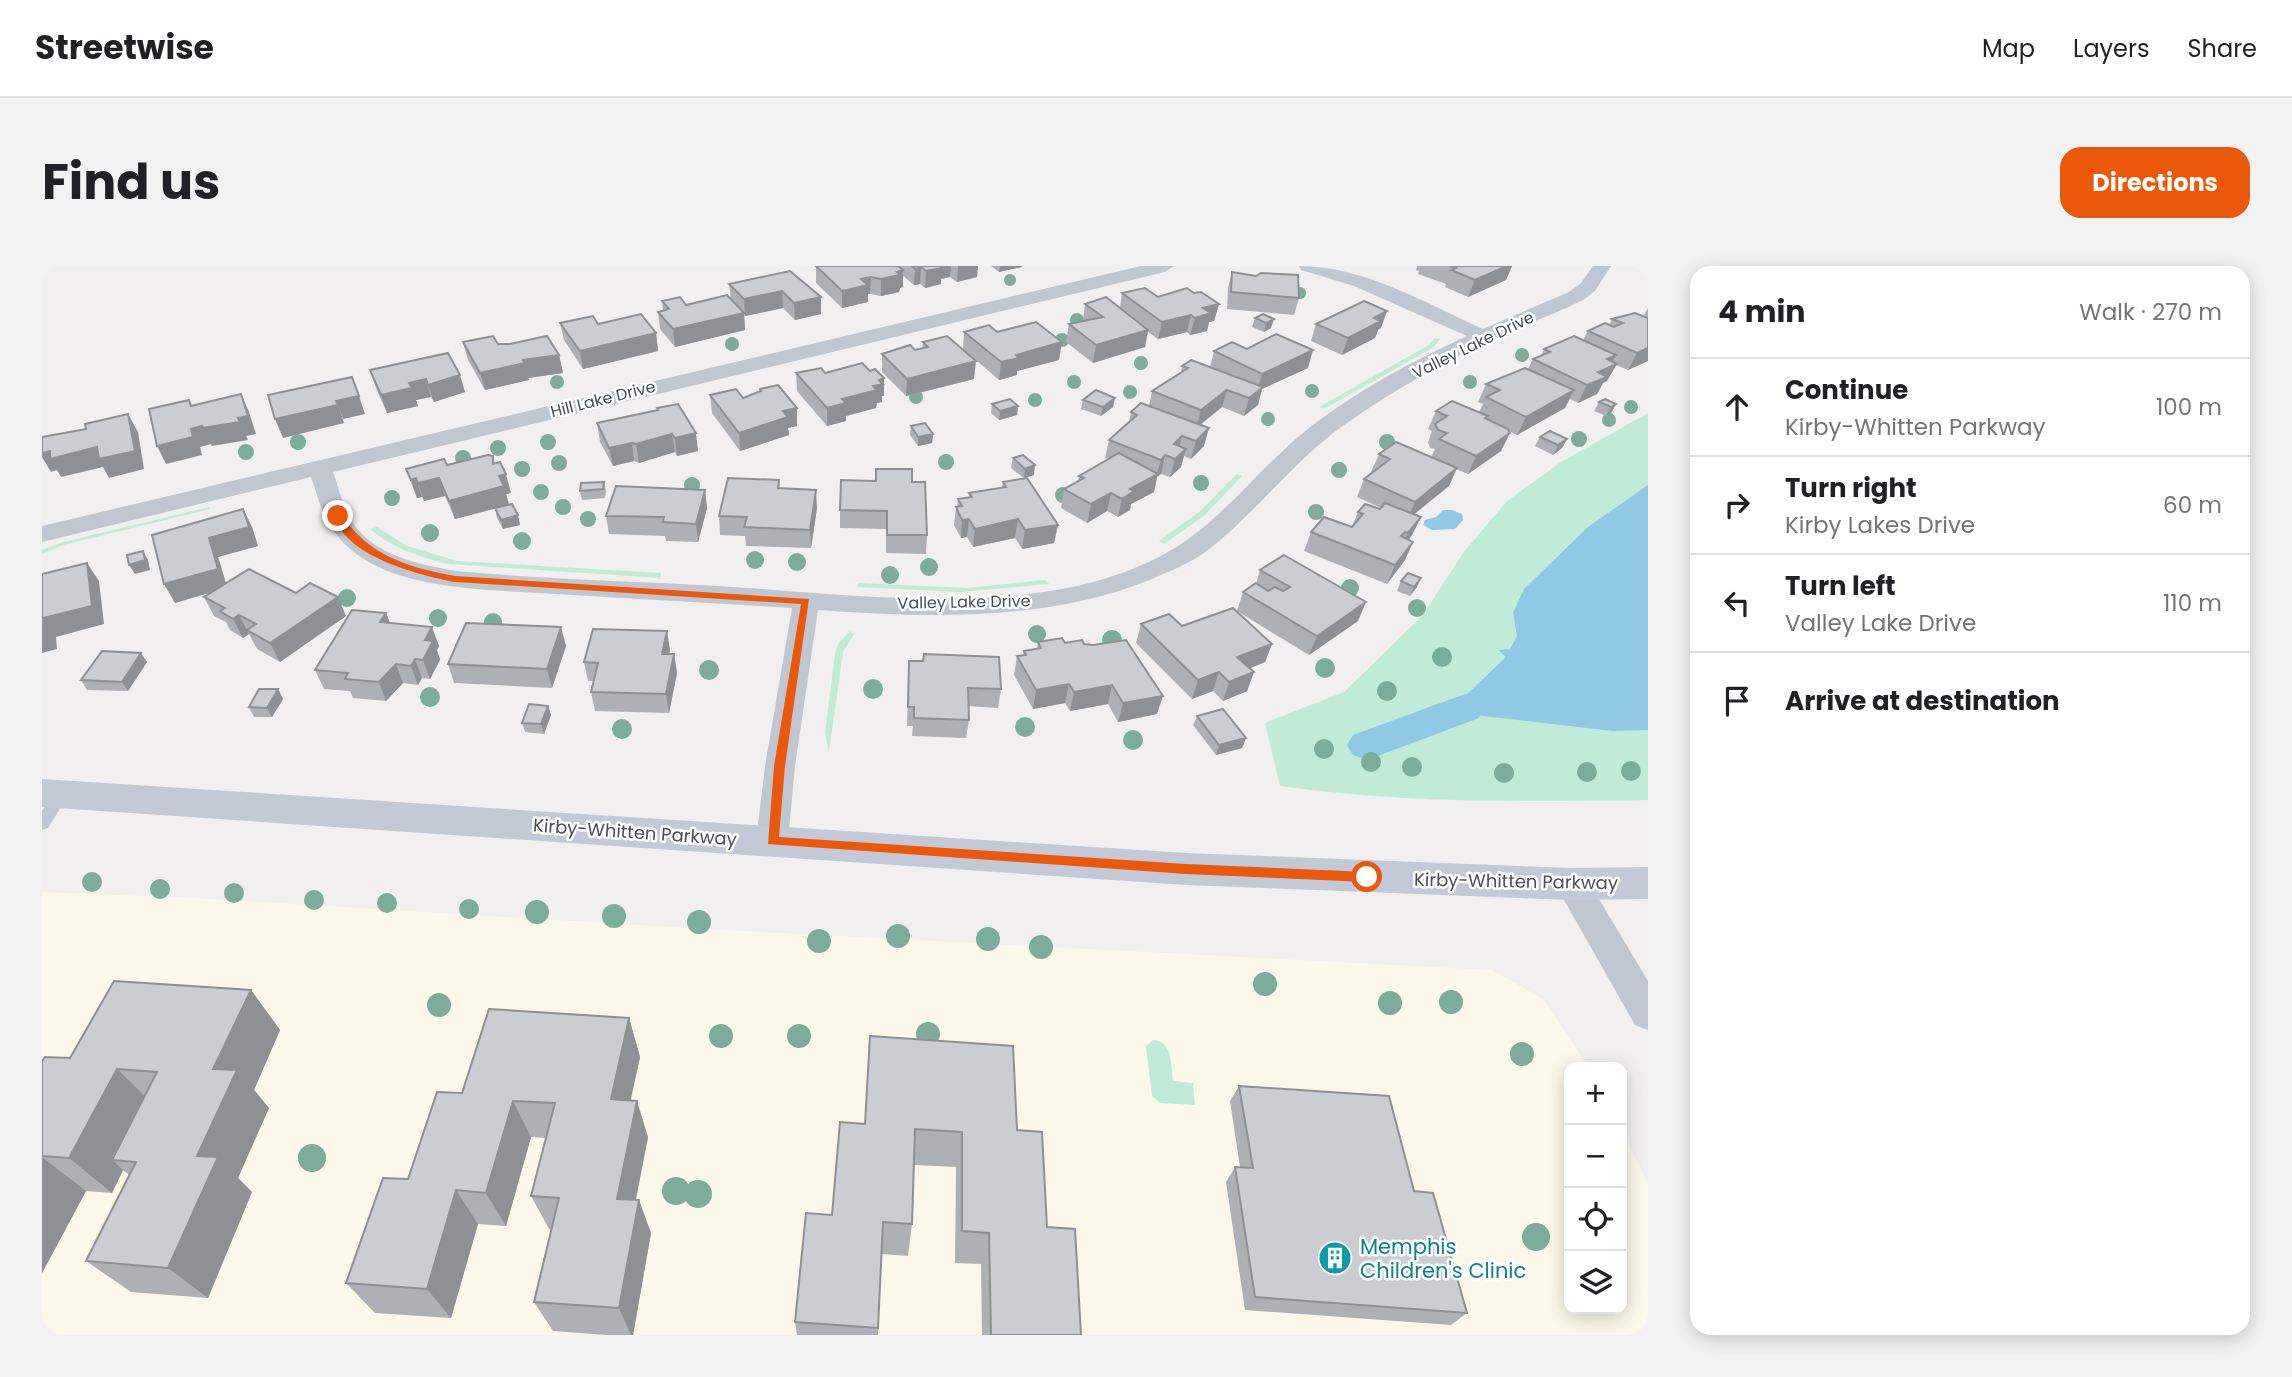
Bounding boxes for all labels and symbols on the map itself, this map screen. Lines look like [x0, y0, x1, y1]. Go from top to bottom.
street label: Valley Lake Drive [1408, 305, 1538, 384]
street label: Hill Lake Drive [548, 375, 658, 423]
route end [322, 500, 353, 531]
street label: Valley Lake Drive [897, 589, 1031, 615]
street label: Kirby-Whitten Parkway [532, 812, 738, 852]
route start [1351, 861, 1382, 892]
street label: Kirby-Whitten Parkway [1414, 867, 1618, 895]
place label: Memphis Children's Clinic [1360, 1232, 1526, 1285]
building icon: Memphis Children's Clinic [1316, 1239, 1354, 1277]

